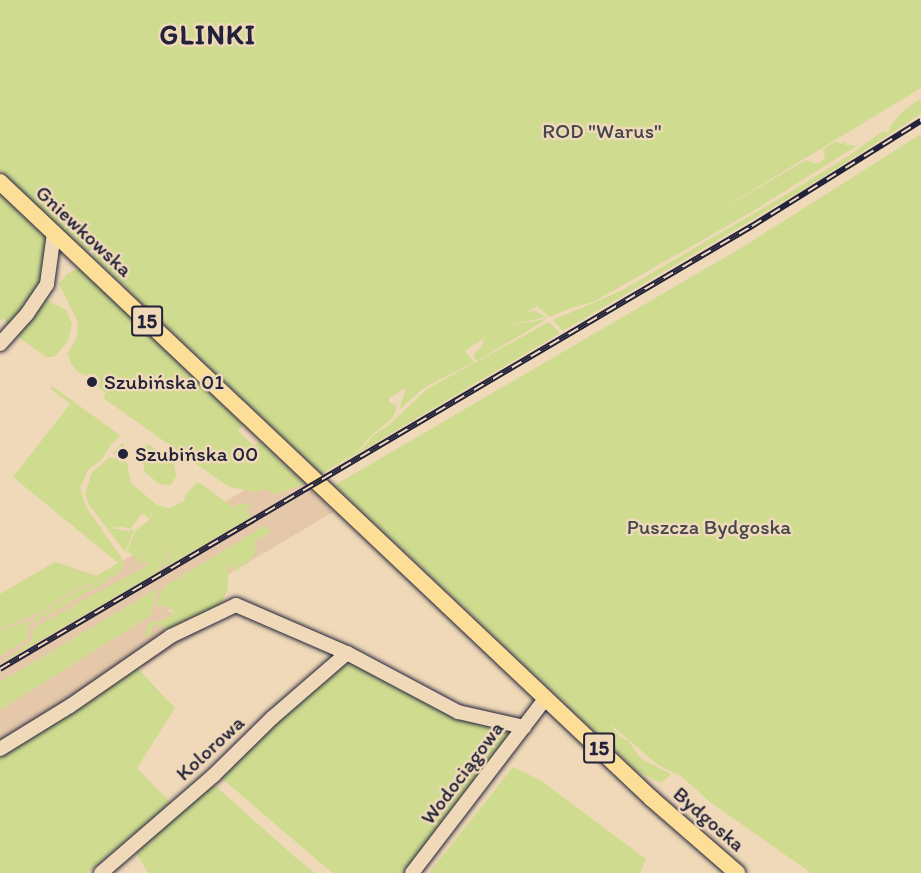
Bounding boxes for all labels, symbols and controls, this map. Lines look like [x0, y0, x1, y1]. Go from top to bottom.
district label: GLINKI [161, 19, 255, 51]
park label: ROD "Warus" [543, 118, 661, 144]
street label: Gniewkowska [30, 180, 138, 282]
road number: 15 [130, 304, 164, 338]
place label: Szubińska 01 [104, 369, 224, 395]
marker: Szubińska 01 [85, 375, 99, 389]
place label: Szubińska 00 [135, 441, 258, 467]
marker: Szubińska 00 [116, 447, 130, 461]
park label: Puszcza Bydgoska [627, 514, 791, 540]
street label: Kolorowa [171, 710, 249, 786]
street label: Wodociągowa [415, 717, 509, 829]
road number: 15 [582, 731, 616, 765]
street label: Bydgoska [668, 781, 750, 857]

